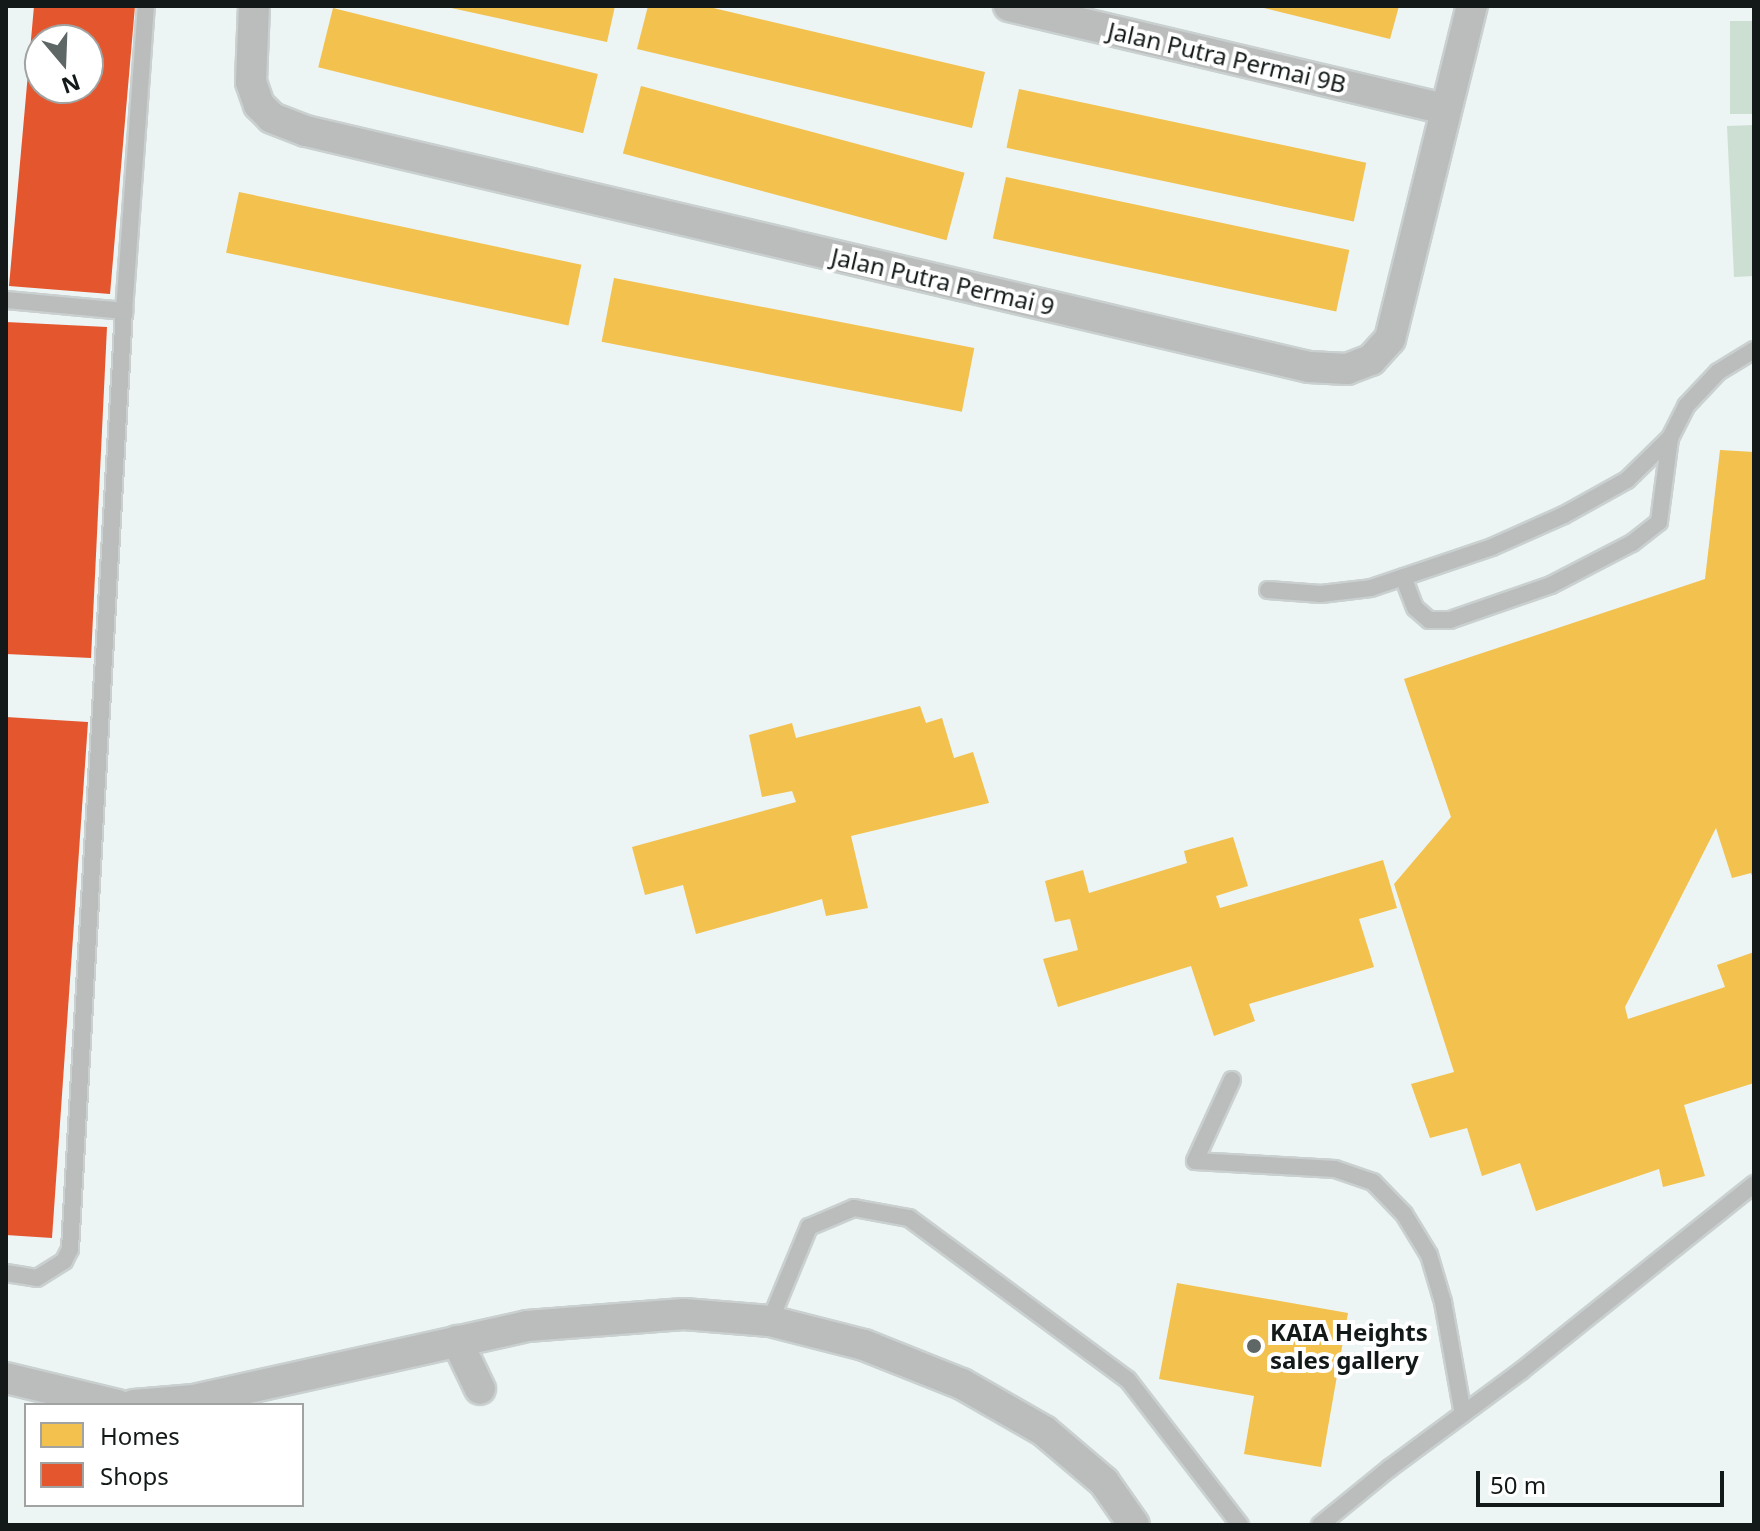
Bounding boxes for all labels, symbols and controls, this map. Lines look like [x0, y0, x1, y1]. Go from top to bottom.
street label: Jalan Putra Permai 9B [1105, 16, 1349, 98]
north arrow [24, 24, 104, 104]
text: N [58, 68, 85, 102]
street label: Jalan Putra Permai 9 [829, 241, 1057, 321]
place label: KAIA Heights sales gallery [1270, 1318, 1428, 1374]
marker: KAIA Heights sales gallery [1245, 1337, 1263, 1355]
legend [24, 1403, 304, 1507]
text: Homes [100, 1419, 180, 1452]
scale bar [1480, 1455, 1728, 1505]
text: Shops [100, 1459, 169, 1492]
text: 50 m [1490, 1468, 1546, 1501]

